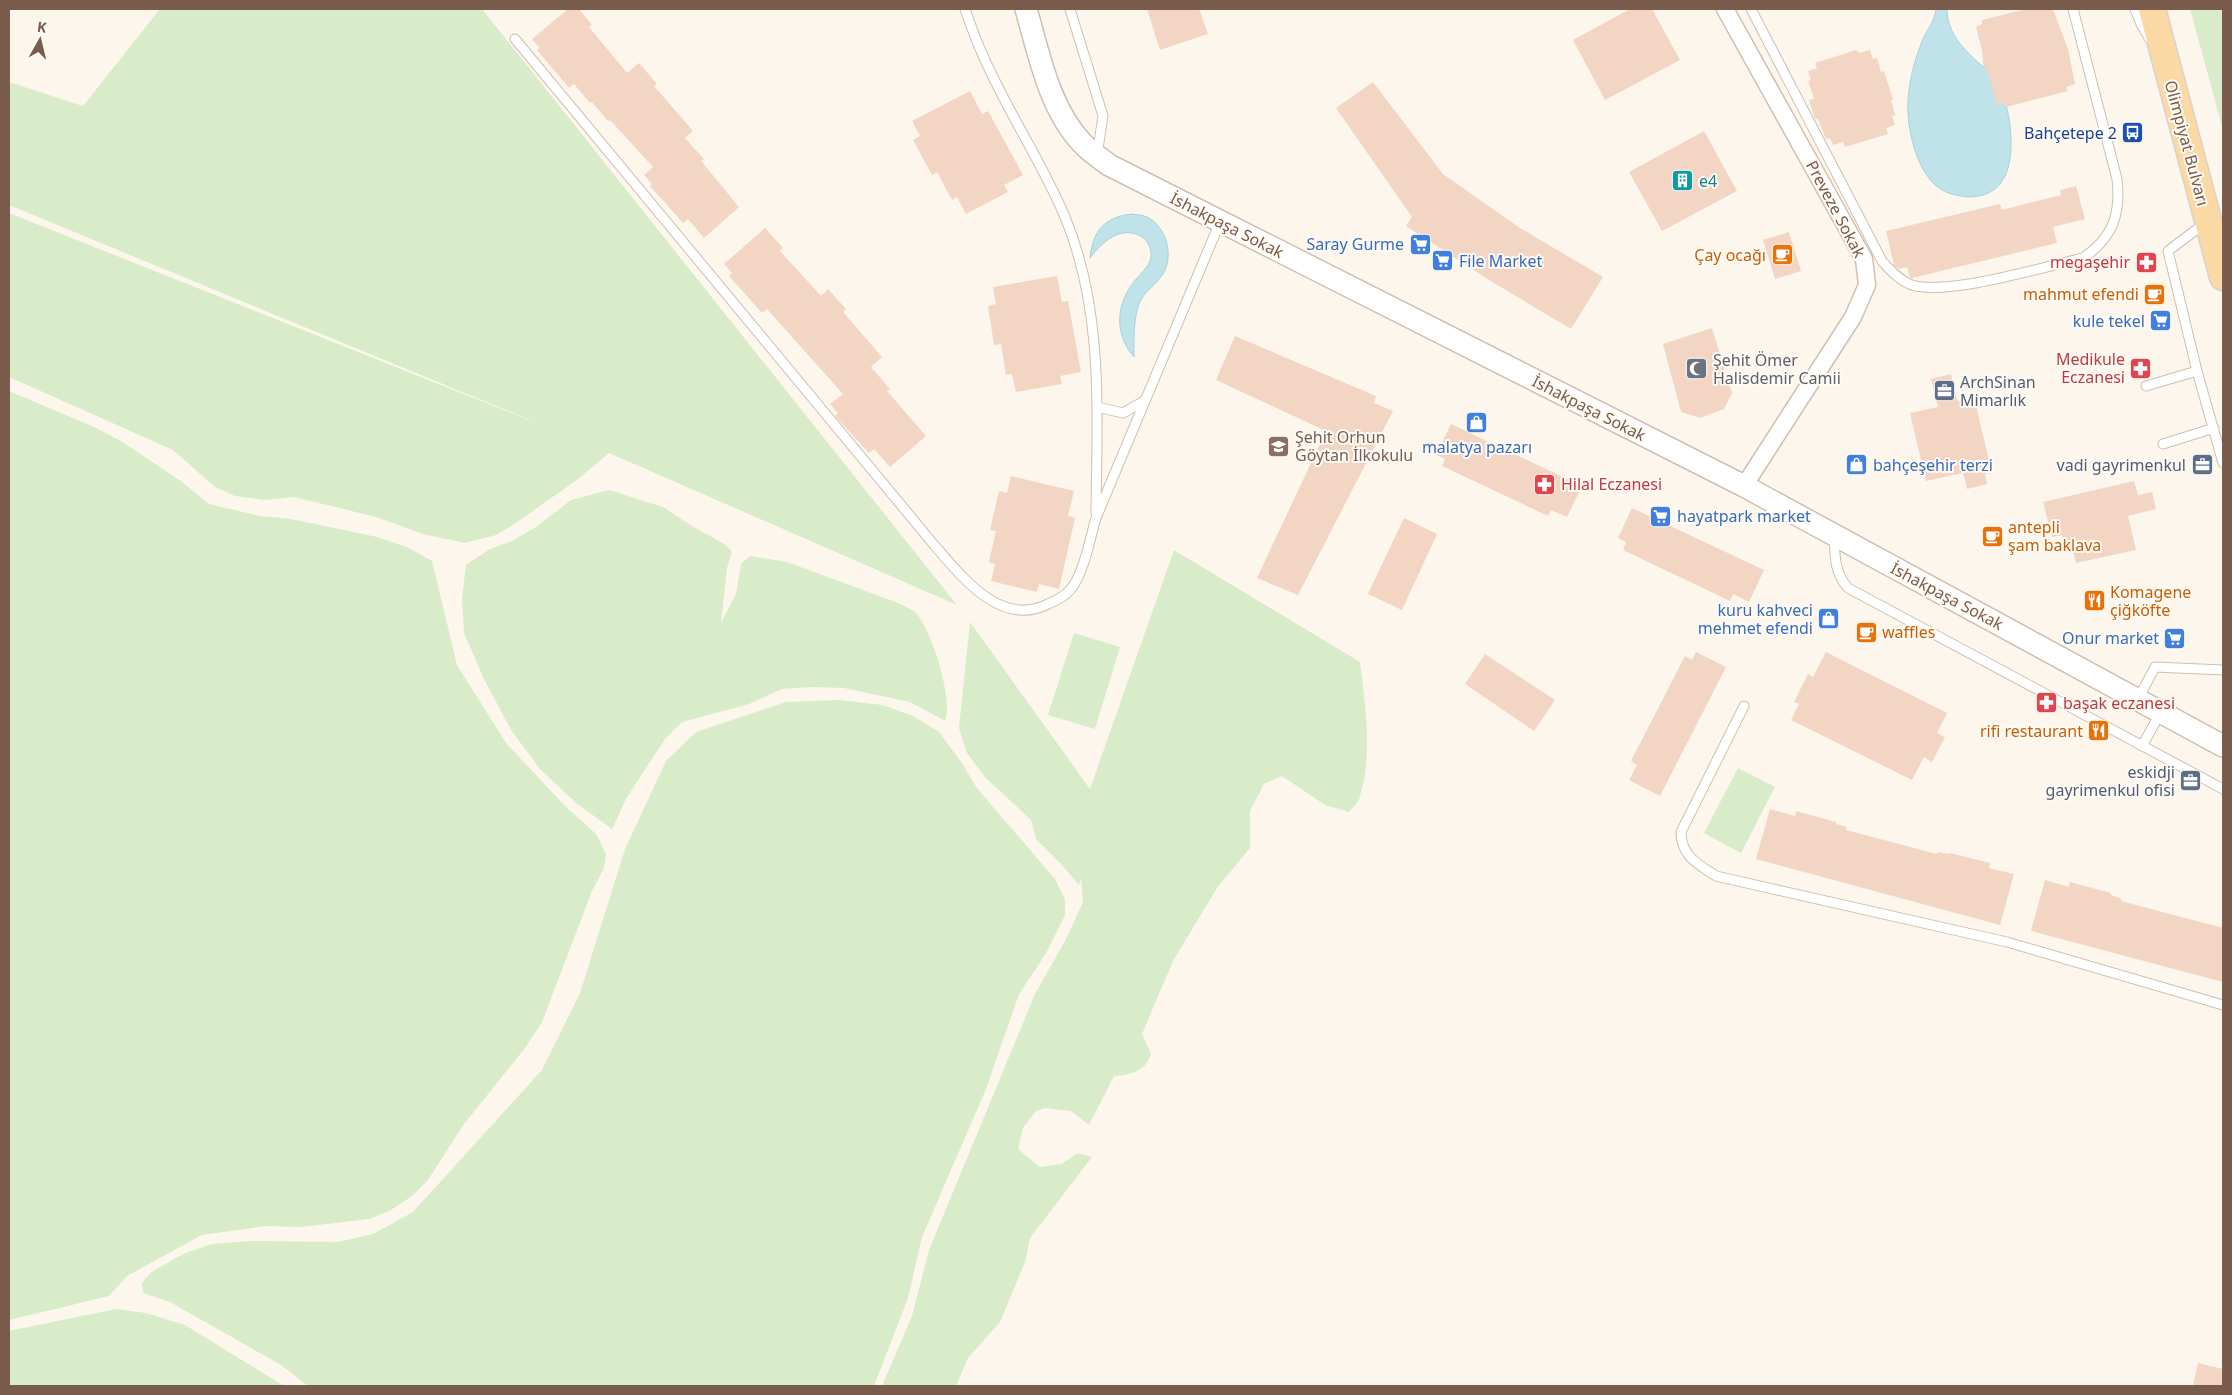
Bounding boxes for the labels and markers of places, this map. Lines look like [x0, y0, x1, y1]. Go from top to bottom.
bus stop icon: Bahçetepe 2 [2121, 121, 2145, 145]
place label: Bahçetepe 2 [2024, 122, 2117, 144]
building icon: e4 [1671, 169, 1695, 193]
place label: e4 [1699, 170, 1717, 192]
supermarket icon: Saray Gurme [1408, 232, 1432, 256]
place label: Saray Gurme [1307, 233, 1404, 255]
cafe icon: Çay ocağı [1770, 243, 1794, 267]
place label: Çay ocağı [1694, 244, 1766, 266]
supermarket icon: File Market [1431, 249, 1455, 273]
place label: File Market [1459, 250, 1542, 272]
pharmacy icon: megaşehir [2134, 250, 2158, 274]
place label: megaşehir [2050, 251, 2130, 273]
cafe icon: mahmut efendi [2143, 282, 2167, 306]
place label: mahmut efendi [2023, 283, 2139, 305]
supermarket icon: kule tekel [2149, 309, 2173, 333]
place label: kule tekel [2073, 310, 2145, 332]
place label: Medikule Eczanesi [2056, 348, 2125, 388]
place label: Şehit Ömer Halisdemir Camii [1713, 349, 1841, 389]
pharmacy icon: Medikule Eczanesi [2129, 356, 2153, 380]
mosque icon: Şehit Ömer Halisdemir Camii [1685, 357, 1709, 381]
place label: ArchSinan Mimarlık [1960, 371, 2036, 411]
office icon: ArchSinan Mimarlık [1932, 379, 1956, 403]
shop icon: malatya pazarı [1465, 411, 1489, 435]
place label: Şehit Orhun Göytan İlkokulu [1295, 426, 1413, 466]
school or university icon: Şehit Orhun Göytan İlkokulu [1267, 434, 1291, 458]
place label: malatya pazarı [1422, 436, 1532, 458]
shop icon: bahçeşehir terzi [1845, 453, 1869, 477]
office icon: vadi gayrimenkul [2190, 453, 2214, 477]
place label: bahçeşehir terzi [1873, 454, 1993, 476]
place label: vadi gayrimenkul [2057, 454, 2186, 476]
pharmacy icon: Hilal Eczanesi [1533, 472, 1557, 496]
place label: Hilal Eczanesi [1561, 473, 1662, 495]
supermarket icon: hayatpark market [1649, 504, 1673, 528]
place label: hayatpark market [1677, 505, 1811, 527]
place label: antepli şam baklava [2008, 516, 2101, 556]
cafe icon: antepli şam baklava [1980, 524, 2004, 548]
place label: Komagene çiğköfte [2110, 581, 2191, 621]
restaurant icon: Komagene çiğköfte [2082, 589, 2106, 613]
place label: kuru kahveci mehmet efendi [1698, 599, 1813, 639]
shop icon: kuru kahveci mehmet efendi [1817, 607, 1841, 631]
cafe icon: waffles [1854, 620, 1878, 644]
place label: waffles [1882, 621, 1935, 643]
supermarket icon: Onur market [2163, 626, 2187, 650]
place label: Onur market [2062, 627, 2159, 649]
pharmacy icon: başak eczanesi [2035, 691, 2059, 715]
place label: başak eczanesi [2063, 692, 2175, 714]
restaurant icon: rifi restaurant [2087, 719, 2111, 743]
place label: rifi restaurant [1980, 720, 2083, 742]
place label: eskidji gayrimenkul ofisi [2046, 761, 2175, 801]
office icon: eskidji gayrimenkul ofisi [2179, 769, 2203, 793]

